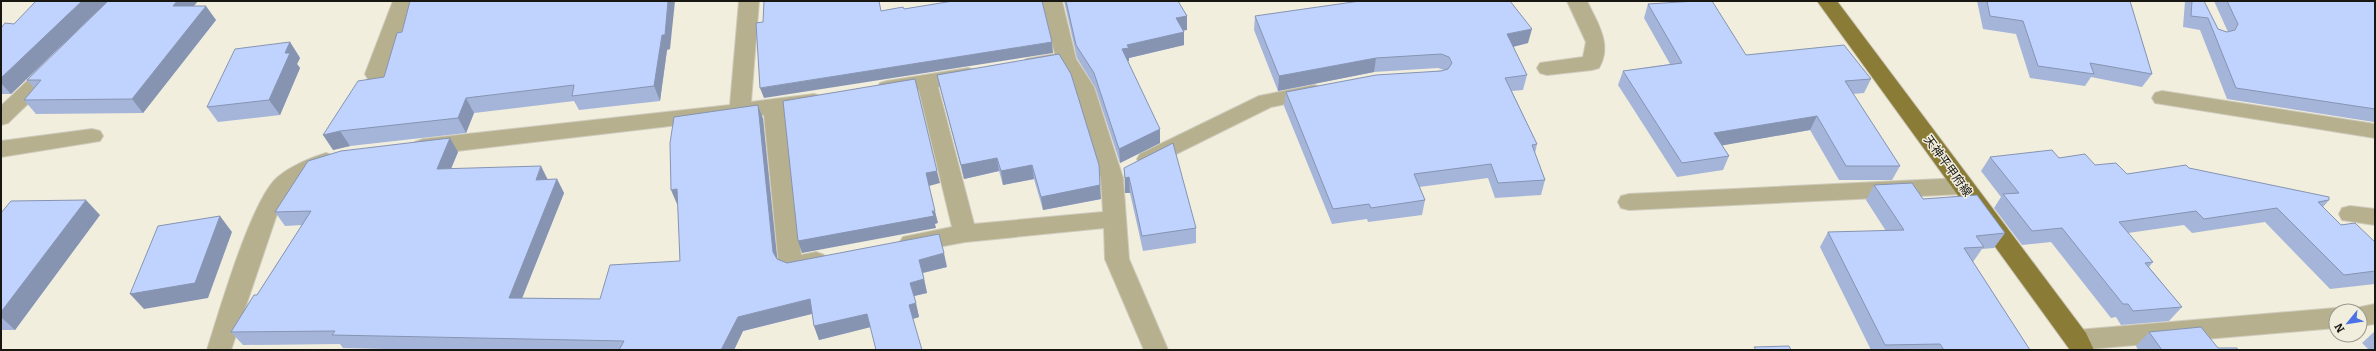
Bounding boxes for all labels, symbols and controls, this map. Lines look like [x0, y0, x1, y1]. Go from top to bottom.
street label: 天神平甲府線 [1921, 133, 1975, 199]
north arrow [2328, 303, 2368, 343]
text: N [2332, 320, 2348, 335]

